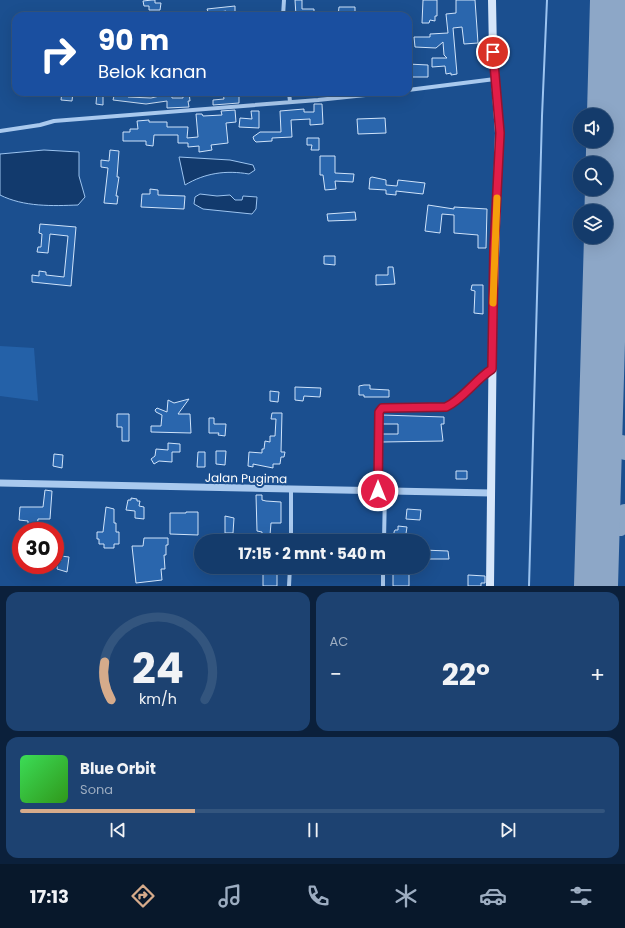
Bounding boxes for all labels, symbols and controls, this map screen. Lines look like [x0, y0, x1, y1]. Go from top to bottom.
text: 90 m [98, 21, 169, 60]
icon: right [32, 28, 84, 80]
pin [476, 35, 510, 69]
icon: arrive [482, 41, 504, 63]
text: Belok kanan [98, 59, 207, 84]
map controls [573, 108, 613, 244]
button: sound [573, 108, 613, 148]
button: search [573, 156, 613, 196]
button: layers [573, 204, 613, 244]
street label: Jalan Pugima [205, 469, 287, 487]
position arrow [357, 470, 399, 512]
speed limit sign: 30 [12, 522, 64, 574]
text: 17:15 · 2 mnt · 540 m [238, 543, 386, 564]
text: AC [330, 632, 348, 651]
text: 24 [132, 638, 184, 697]
text: 22° [442, 653, 490, 696]
text: − [330, 659, 342, 690]
text: + [590, 659, 605, 690]
text: km/h [139, 688, 177, 708]
text: Blue Orbit [80, 758, 156, 779]
text: Sona [80, 780, 113, 799]
icon: previous [107, 819, 129, 841]
icon: pause [302, 819, 324, 841]
icon: next [497, 819, 519, 841]
icon: directions [129, 882, 157, 910]
icon: music [216, 882, 244, 910]
icon: phone [304, 882, 332, 910]
icon: climate [392, 882, 420, 910]
icon: car [479, 882, 507, 910]
icon: filters [567, 882, 595, 910]
text: 17:13 [30, 884, 69, 909]

